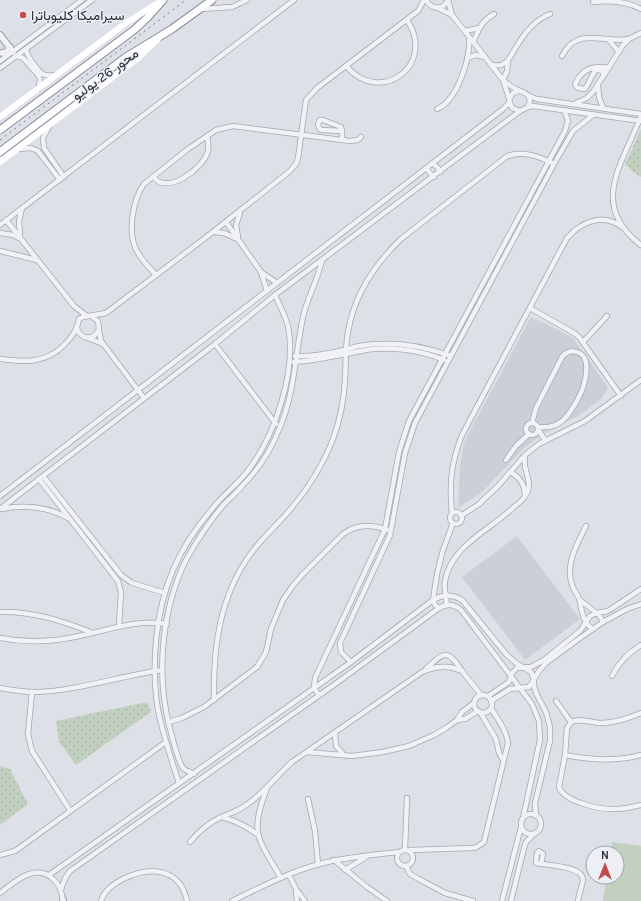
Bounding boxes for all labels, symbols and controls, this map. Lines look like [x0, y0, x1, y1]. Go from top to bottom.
place label: سيراميكا كليوباترا [31, 7, 125, 24]
marker: سيراميكا كليوباترا [18, 10, 28, 20]
street label: محور 26 يوليو [69, 45, 142, 104]
north arrow [585, 845, 625, 885]
text: N [601, 849, 609, 862]

